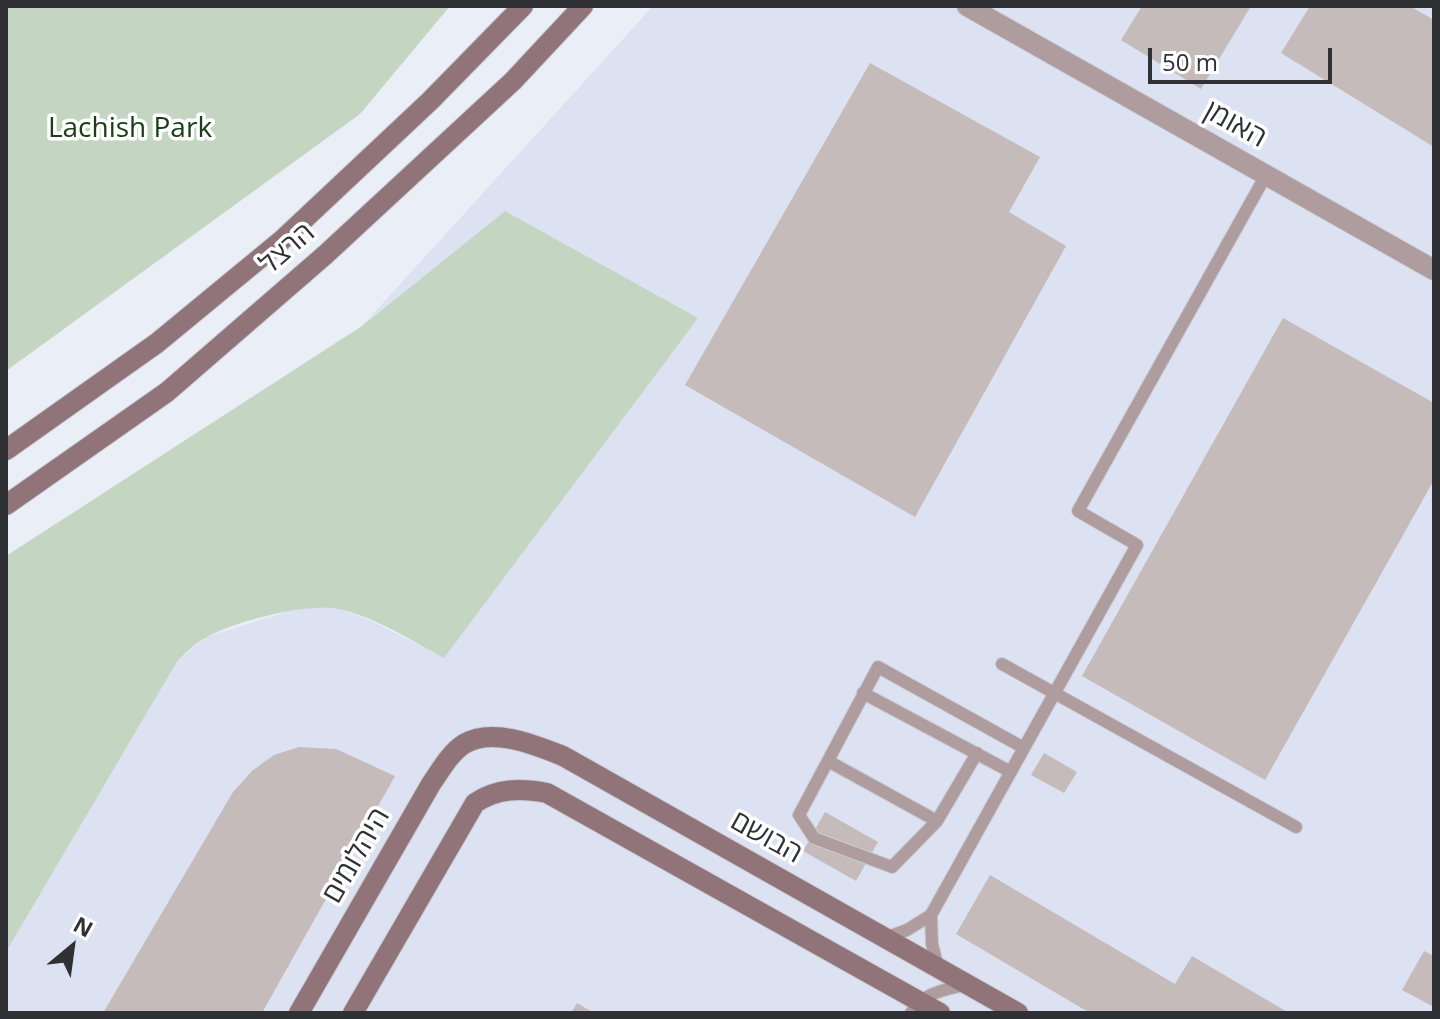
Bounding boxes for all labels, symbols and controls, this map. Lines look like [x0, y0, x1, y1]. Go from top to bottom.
scale bar [1152, 32, 1336, 82]
text: 50 m [1162, 45, 1218, 78]
street label: האומן [1198, 94, 1272, 156]
park label: Lachish Park [48, 112, 212, 146]
street label: הרצל [254, 216, 322, 282]
street label: היהלומים [316, 803, 398, 909]
street label: הבושם [724, 805, 808, 871]
north arrow [32, 907, 112, 987]
text: N [69, 909, 99, 943]

